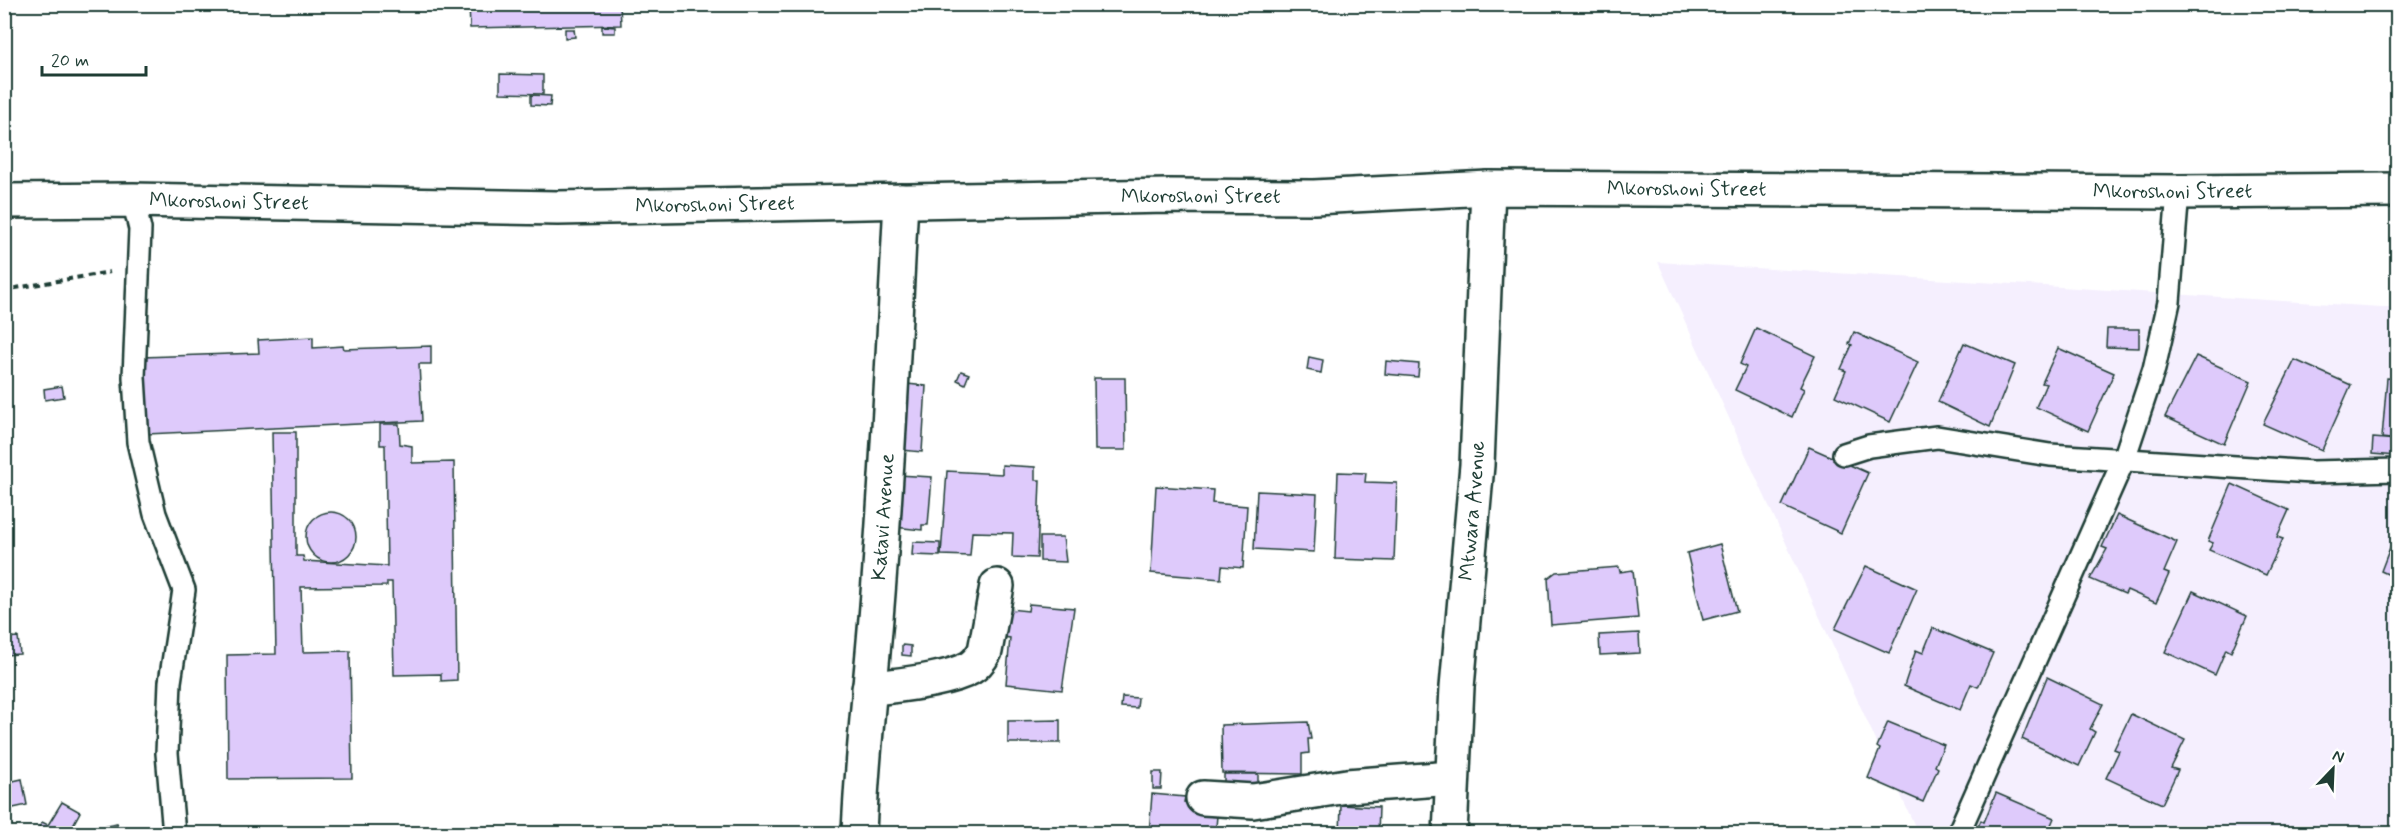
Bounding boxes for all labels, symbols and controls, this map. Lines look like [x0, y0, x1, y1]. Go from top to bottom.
scale bar [42, 39, 146, 77]
text: 20 m [51, 49, 89, 73]
street label: Mkoroshoni Street [1607, 175, 1767, 204]
street label: Mkoroshoni Street [2093, 177, 2253, 206]
street label: Mkoroshoni Street [1121, 182, 1281, 211]
street label: Mkoroshoni Street [149, 186, 309, 217]
street label: Mkoroshoni Street [635, 189, 795, 220]
street label: Mtwara Avenue [1453, 440, 1492, 582]
street label: Katavi Avenue [865, 452, 902, 582]
north arrow [2303, 739, 2363, 799]
text: N [2329, 745, 2347, 768]

